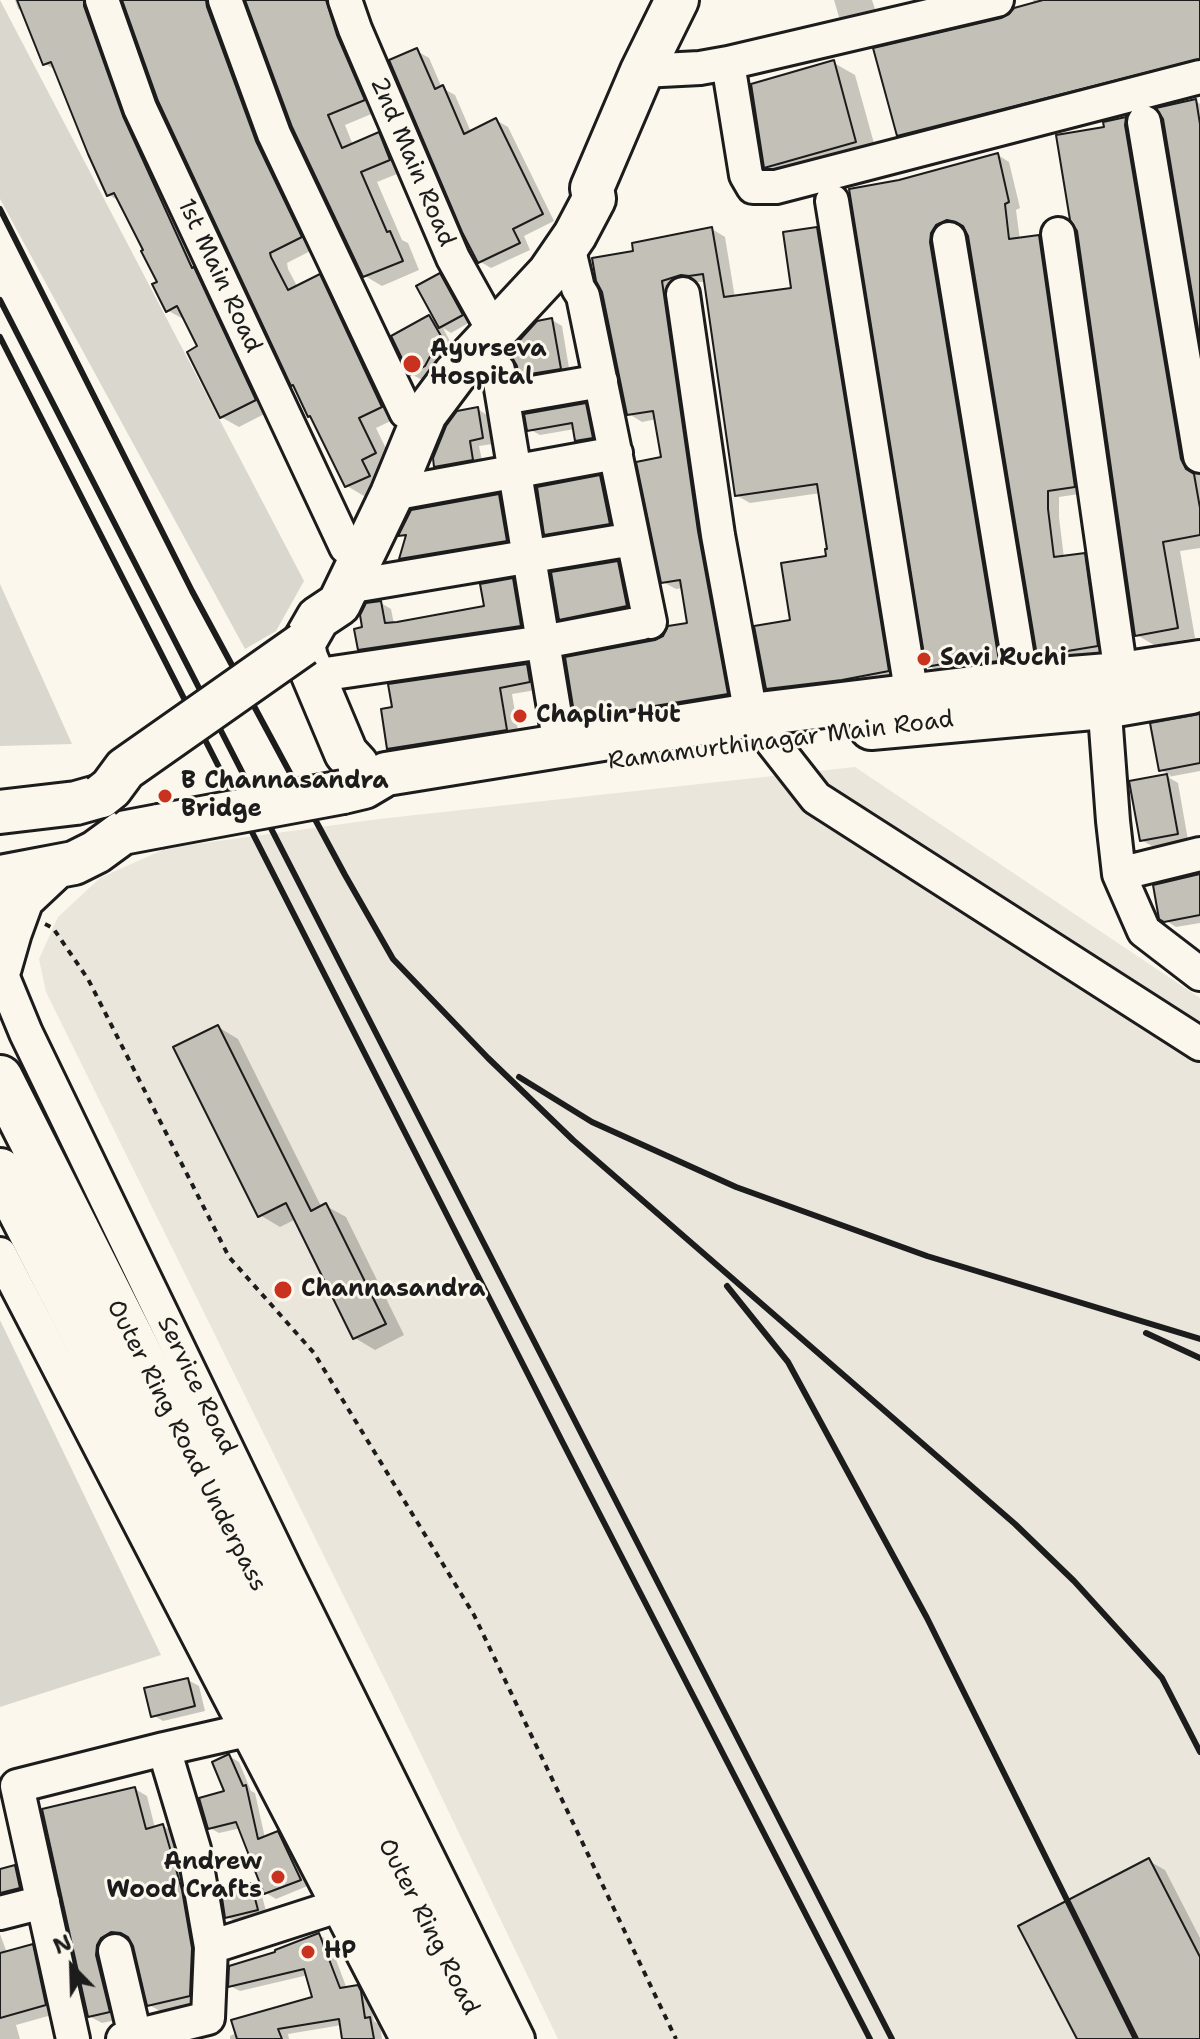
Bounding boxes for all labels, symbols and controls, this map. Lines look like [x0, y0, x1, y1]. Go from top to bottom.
street label: 2nd Main Road [363, 73, 461, 251]
street label: 1st Main Road [171, 194, 267, 358]
place label: Ayurseva Hospital [430, 336, 547, 392]
marker: Ayurseva Hospital [401, 353, 423, 375]
place label: Savi Ruchi [940, 645, 1067, 673]
marker: Savi Ruchi [915, 650, 933, 668]
place label: Chaplin Hut [536, 702, 681, 730]
street label: Ramamurthinagar Main Road [607, 706, 955, 776]
marker: Chaplin Hut [511, 707, 529, 725]
place label: B Channasandra Bridge [181, 768, 389, 824]
marker: B Channasandra Bridge [156, 787, 174, 805]
place label: Channasandra [301, 1276, 485, 1304]
marker: Channasandra [272, 1279, 294, 1301]
street label: Outer Ring Road Underpass [100, 1295, 272, 1597]
street label: Service Road [150, 1312, 242, 1460]
street label: Outer Ring Road [371, 1834, 485, 2020]
place label: Andrew Wood Crafts [106, 1849, 262, 1905]
marker: Andrew Wood Crafts [269, 1868, 287, 1886]
north arrow [32, 1927, 112, 2007]
text: N [49, 1928, 76, 1961]
place label: HP [324, 1938, 356, 1966]
marker: HP [299, 1943, 317, 1961]

